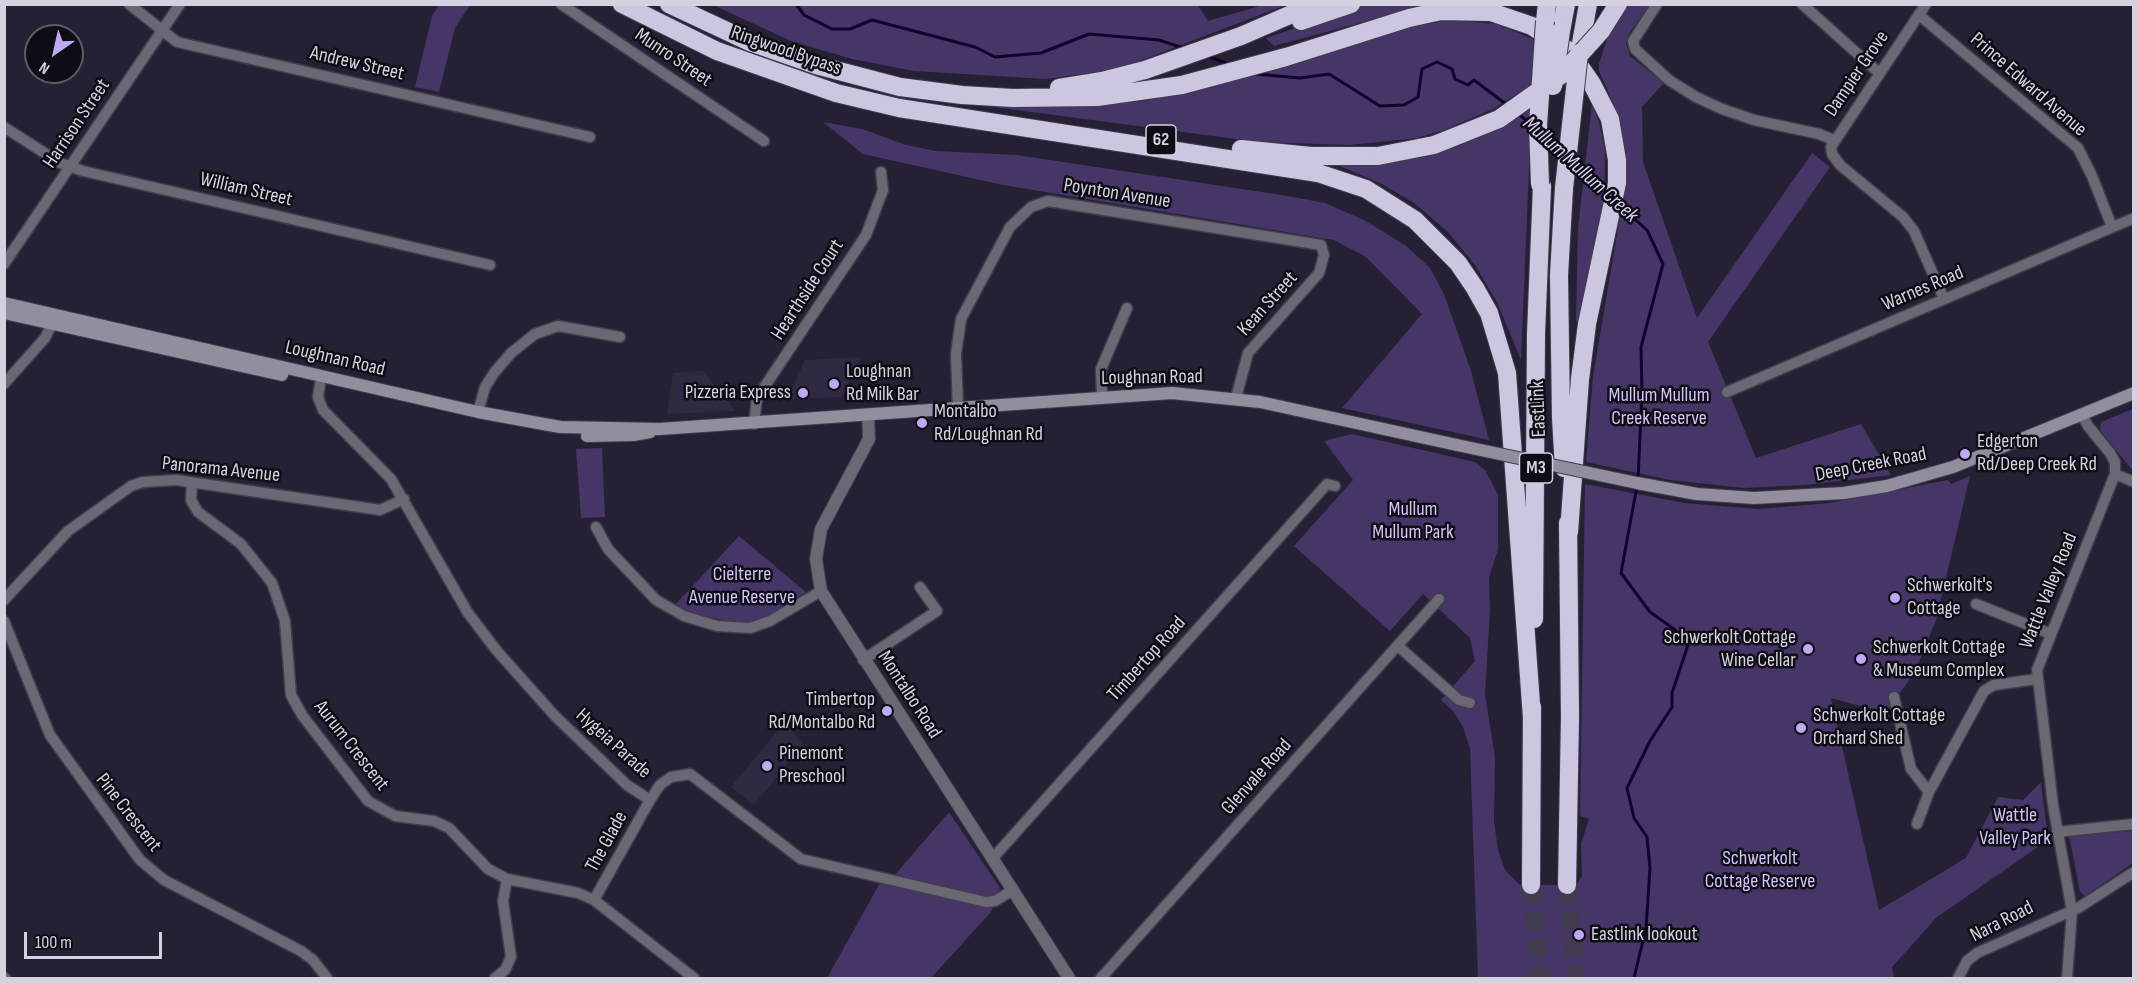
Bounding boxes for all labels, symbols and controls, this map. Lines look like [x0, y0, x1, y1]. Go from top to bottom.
street label: Ringwood Bypass [728, 21, 844, 81]
street label: Munro Street [630, 23, 716, 93]
north arrow [24, 24, 84, 84]
street label: Dampier Grove [1820, 27, 1894, 121]
street label: Prince Edward Avenue [1965, 28, 2091, 142]
street label: Andrew Street [308, 42, 406, 86]
text: N [36, 57, 54, 78]
street label: Harrison Street [38, 75, 116, 173]
water label: Mullum Mullum Creek [1517, 112, 1643, 228]
road number: 62 [1146, 125, 1176, 155]
street label: William Street [197, 168, 295, 212]
street label: Poynton Avenue [1062, 174, 1172, 214]
street label: Hearthside Court [767, 235, 849, 345]
street label: Warnes Road [1879, 261, 1967, 317]
street label: Kean Street [1233, 267, 1303, 341]
street label: Loughnan Road [283, 336, 387, 382]
place label: Loughnan Rd Milk Bar [846, 360, 919, 407]
street label: Loughnan Road [1101, 365, 1203, 391]
marker: Loughnan Rd Milk Bar [827, 377, 841, 391]
street label: EastLink [1526, 380, 1552, 438]
place label: Pizzeria Express [685, 381, 791, 405]
park label: Mullum Mullum Creek Reserve [1609, 384, 1709, 431]
marker: Pizzeria Express [796, 386, 810, 400]
place label: Montalbo Rd/Loughnan Rd [934, 400, 1043, 447]
marker: Montalbo Rd/Loughnan Rd [915, 416, 929, 430]
place label: Edgerton Rd/Deep Creek Rd [1977, 430, 2097, 477]
street label: Deep Creek Road [1813, 442, 1929, 488]
marker: Edgerton Rd/Deep Creek Rd [1958, 447, 1972, 461]
street label: Panorama Avenue [161, 452, 281, 488]
road number: M3 [1520, 453, 1552, 483]
park label: Mullum Mullum Park [1372, 498, 1454, 545]
street label: Wattle Valley Road [2015, 530, 2083, 652]
park label: Cielterre Avenue Reserve [689, 563, 795, 610]
place label: Schwerkolt's Cottage [1907, 574, 1993, 621]
marker: Schwerkolt's Cottage [1888, 591, 1902, 605]
street label: Timbertop Road [1103, 612, 1191, 706]
place label: Schwerkolt Cottage Wine Cellar [1664, 626, 1796, 673]
place label: Schwerkolt Cottage & Museum Complex [1873, 636, 2005, 683]
marker: Schwerkolt Cottage Wine Cellar [1801, 642, 1815, 656]
street label: Montalbo Road [872, 647, 946, 743]
marker: Schwerkolt Cottage & Museum Complex [1854, 652, 1868, 666]
place label: Timbertop Rd/Montalbo Rd [768, 688, 875, 735]
street label: Aurum Crescent [308, 696, 394, 796]
street label: Hygeia Parade [570, 704, 656, 784]
marker: Timbertop Rd/Montalbo Rd [880, 704, 894, 718]
place label: Schwerkolt Cottage Orchard Shed [1813, 704, 1945, 751]
marker: Schwerkolt Cottage Orchard Shed [1794, 721, 1808, 735]
street label: Glenvale Road [1217, 734, 1297, 820]
place label: Pinemont Preschool [779, 742, 845, 789]
marker: Pinemont Preschool [760, 759, 774, 773]
street label: Pine Crescent [90, 769, 166, 857]
park label: Wattle Valley Park [1979, 804, 2051, 851]
street label: The Glade [581, 808, 633, 876]
park label: Schwerkolt Cottage Reserve [1705, 847, 1815, 894]
street label: Nara Road [1966, 896, 2038, 948]
scale bar [27, 920, 165, 958]
place label: Eastlink lookout [1591, 923, 1698, 947]
marker: Eastlink lookout [1572, 928, 1586, 942]
text: 100 m [35, 932, 72, 953]

